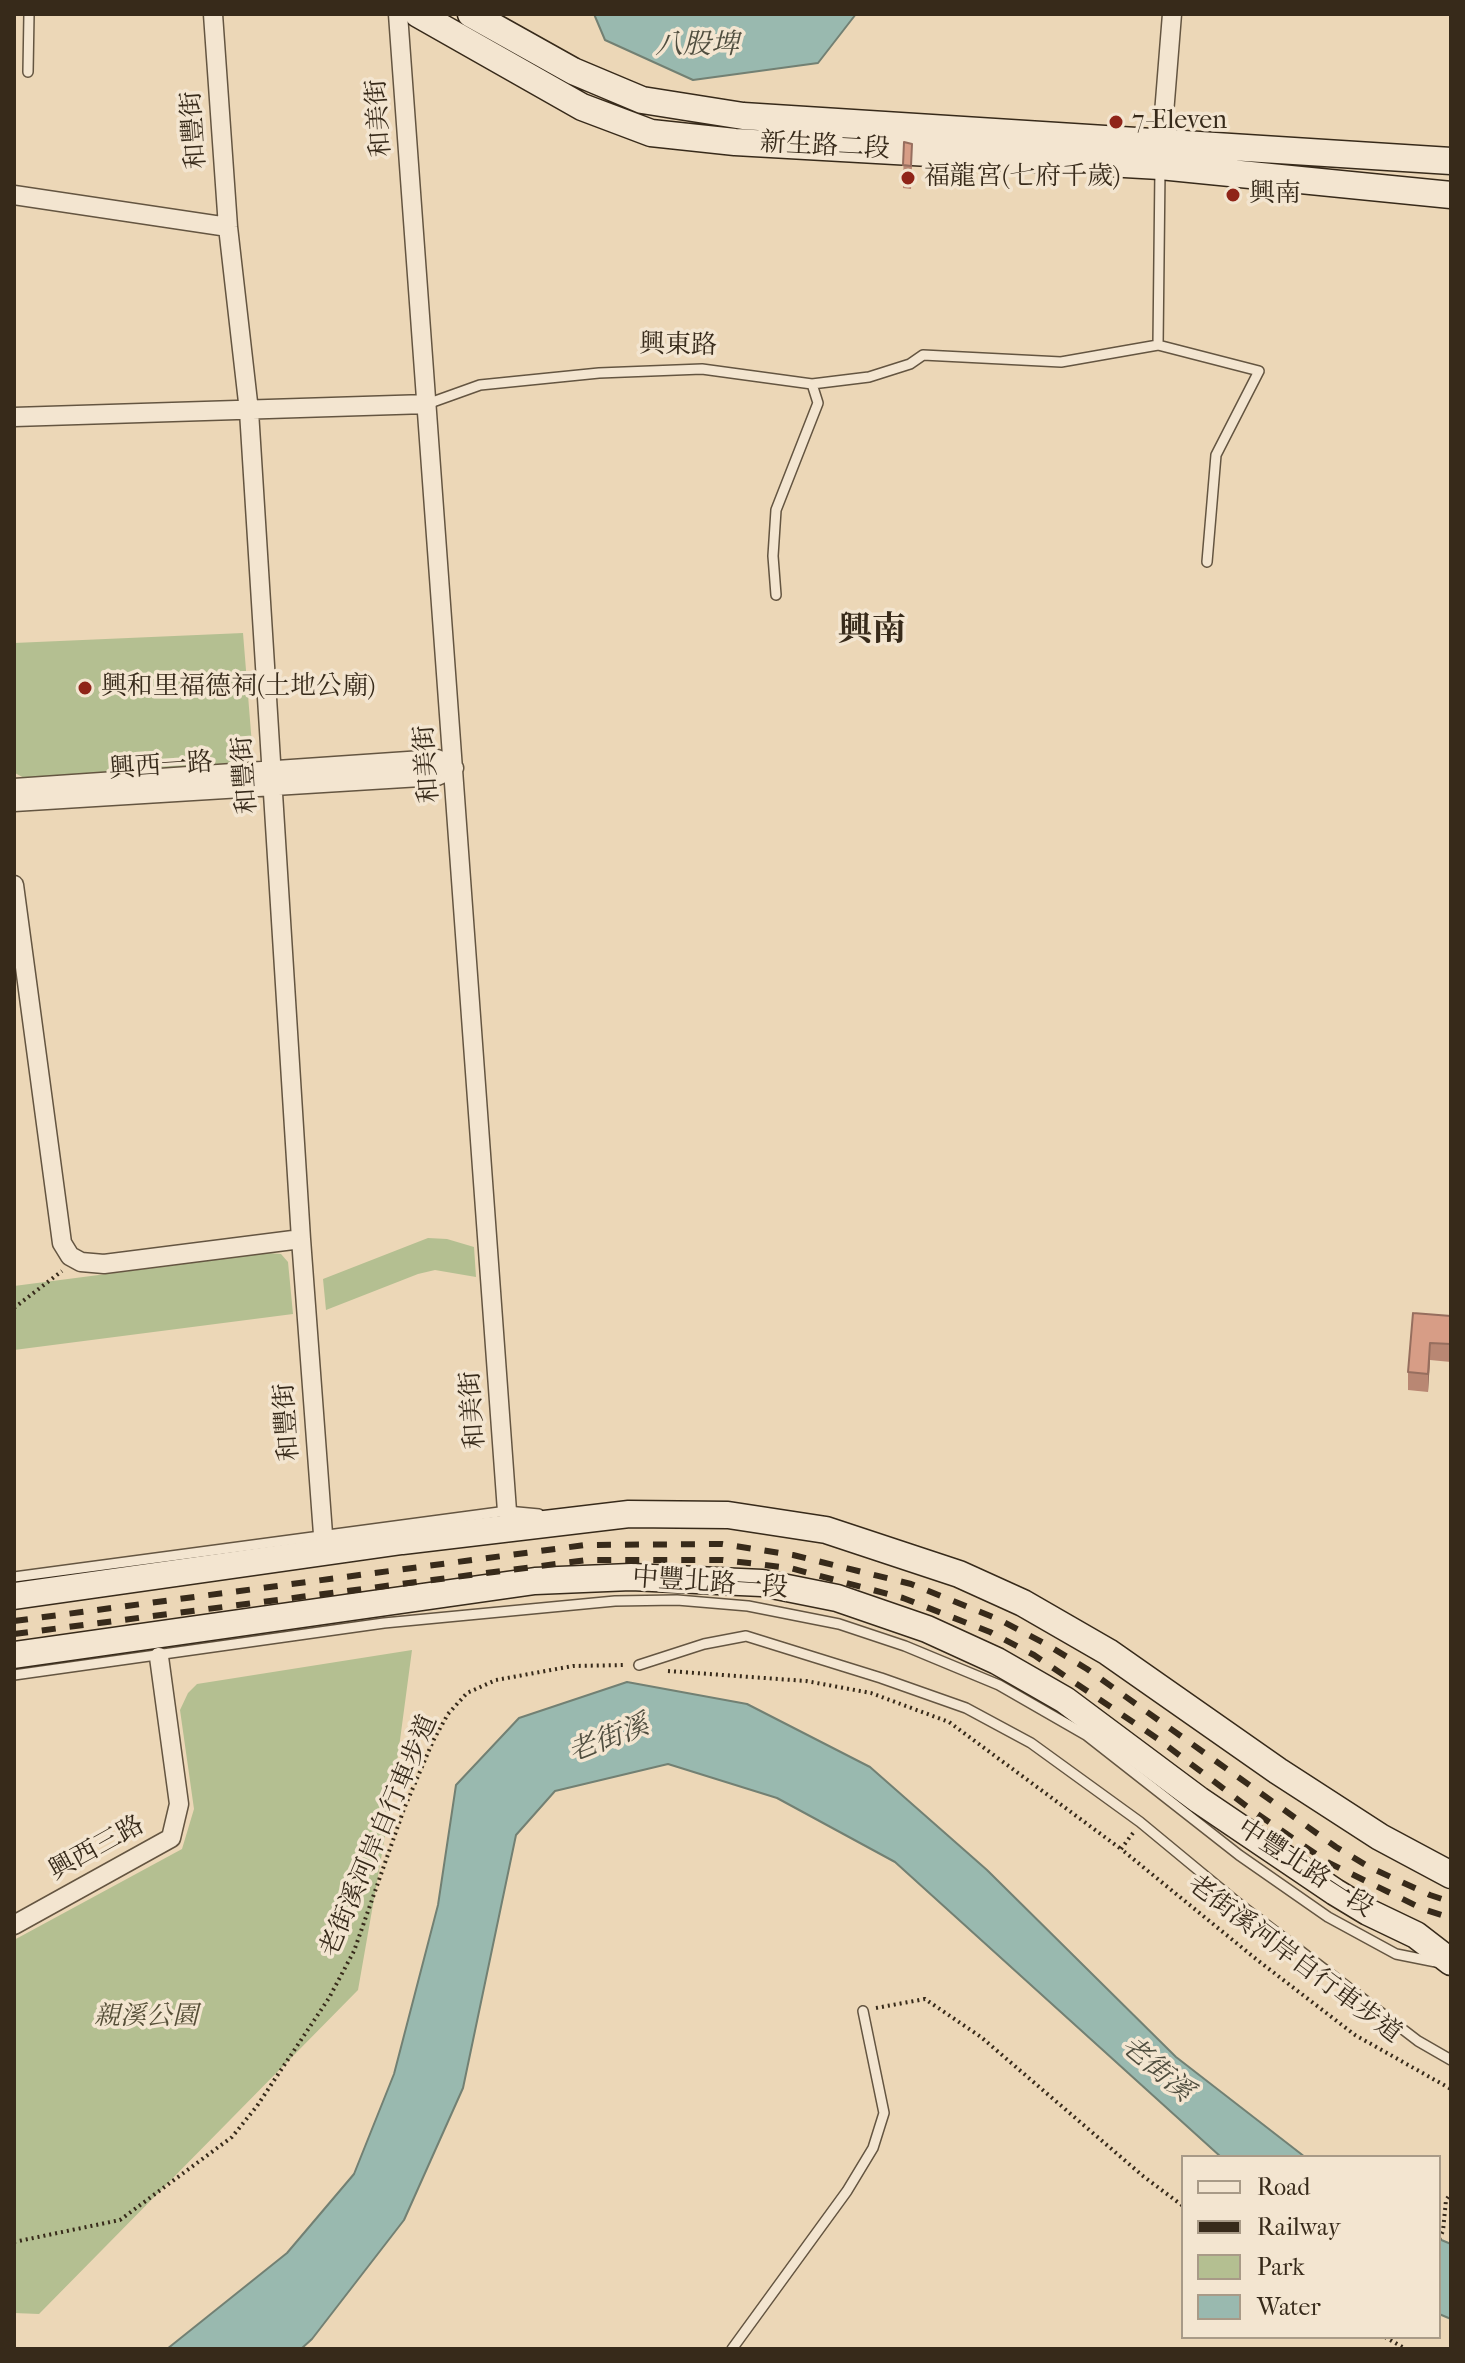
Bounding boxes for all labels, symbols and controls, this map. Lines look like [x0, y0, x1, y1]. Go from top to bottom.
water label: 八股埤 [655, 29, 739, 63]
street label: 和美街 [362, 78, 398, 158]
street label: 和豐街 [177, 90, 213, 170]
place label: 7-Eleven [1132, 106, 1227, 138]
marker: 7-Eleven [1107, 113, 1125, 131]
street label: 新生路二段 [759, 128, 891, 166]
place label: 福龍宮(七府千歲) [924, 162, 1120, 194]
marker: 福龍宮(七府千歲) [899, 169, 917, 187]
place label: 興南 [1249, 179, 1301, 211]
marker: 興南 [1224, 186, 1242, 204]
street label: 興東路 [639, 330, 717, 362]
district label: 興南 [838, 612, 906, 652]
place label: 興和里福德祠(土地公廟) [101, 672, 375, 704]
marker: 興和里福德祠(土地公廟) [76, 679, 94, 697]
street label: 和美街 [410, 724, 446, 804]
street label: 和豐街 [228, 735, 264, 815]
street label: 興西一路 [108, 748, 214, 786]
street label: 和美街 [456, 1370, 492, 1450]
street label: 和豐街 [270, 1382, 306, 1462]
street label: 中豐北路一段 [631, 1563, 789, 1605]
water label: 老街溪 [564, 1709, 654, 1771]
street label: 老街溪河岸自行車步道 [315, 1710, 445, 1962]
street label: 興西三路 [44, 1810, 150, 1888]
street label: 中豐北路一段 [1231, 1813, 1379, 1925]
street label: 老街溪河岸自行車步道 [1181, 1869, 1407, 2051]
park label: 親溪公園 [94, 2002, 198, 2034]
water label: 老街溪 [1113, 2030, 1199, 2110]
legend [1181, 2155, 1441, 2339]
text: Road [1257, 2173, 1310, 2201]
text: Railway [1257, 2213, 1340, 2241]
text: Park [1257, 2253, 1305, 2281]
text: Water [1257, 2293, 1321, 2321]

